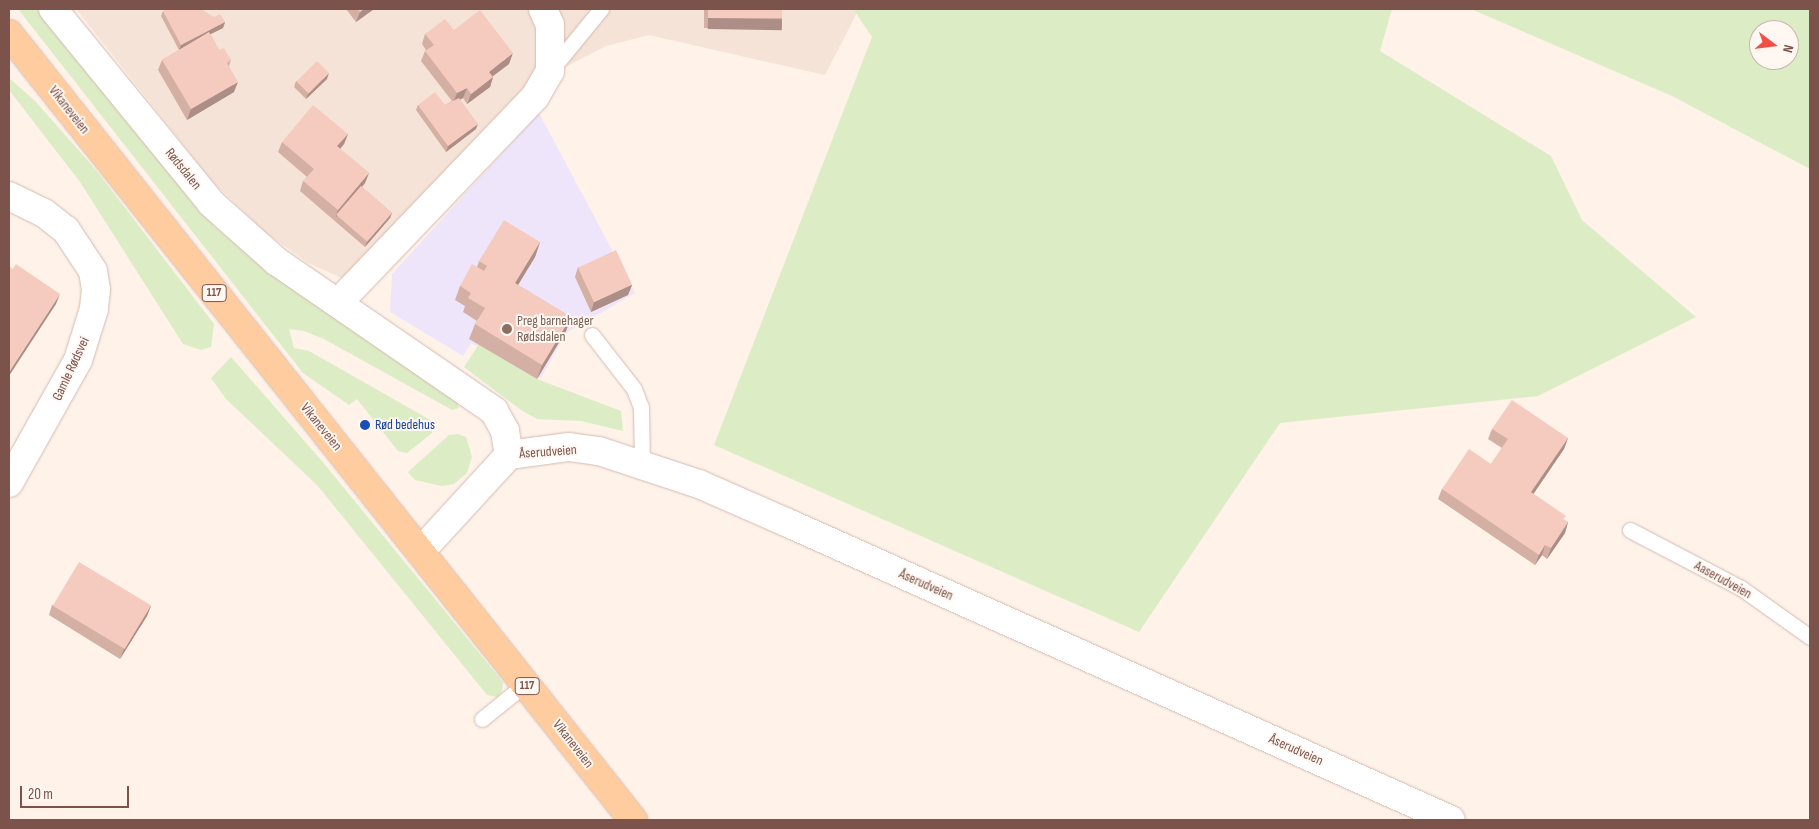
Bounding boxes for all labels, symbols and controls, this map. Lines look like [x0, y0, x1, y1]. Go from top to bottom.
north arrow [1749, 20, 1799, 70]
text: N [1779, 43, 1797, 55]
street label: Vikaneveien [45, 83, 93, 137]
street label: Rødsdalen [161, 145, 205, 193]
road number: 117 [202, 284, 226, 302]
place label: Preg barnehager Rødsdalen [517, 313, 594, 346]
marker: Preg barnehager Rødsdalen [501, 323, 513, 335]
street label: Gamle Rødsvei [49, 335, 93, 403]
street label: Vikaneveien [297, 400, 345, 454]
place label: Rød bedehus [375, 417, 435, 433]
marker: Rød bedehus [359, 419, 371, 431]
street label: Åserudveien [519, 442, 577, 462]
street label: Aaserudveien [1691, 557, 1755, 603]
street label: Åserudveien [896, 566, 956, 604]
road number: 117 [514, 676, 540, 696]
street label: Vikaneveien [549, 717, 597, 771]
street label: Åserudveien [1266, 731, 1326, 769]
scale bar [22, 776, 131, 808]
text: 20 m [28, 785, 53, 804]

